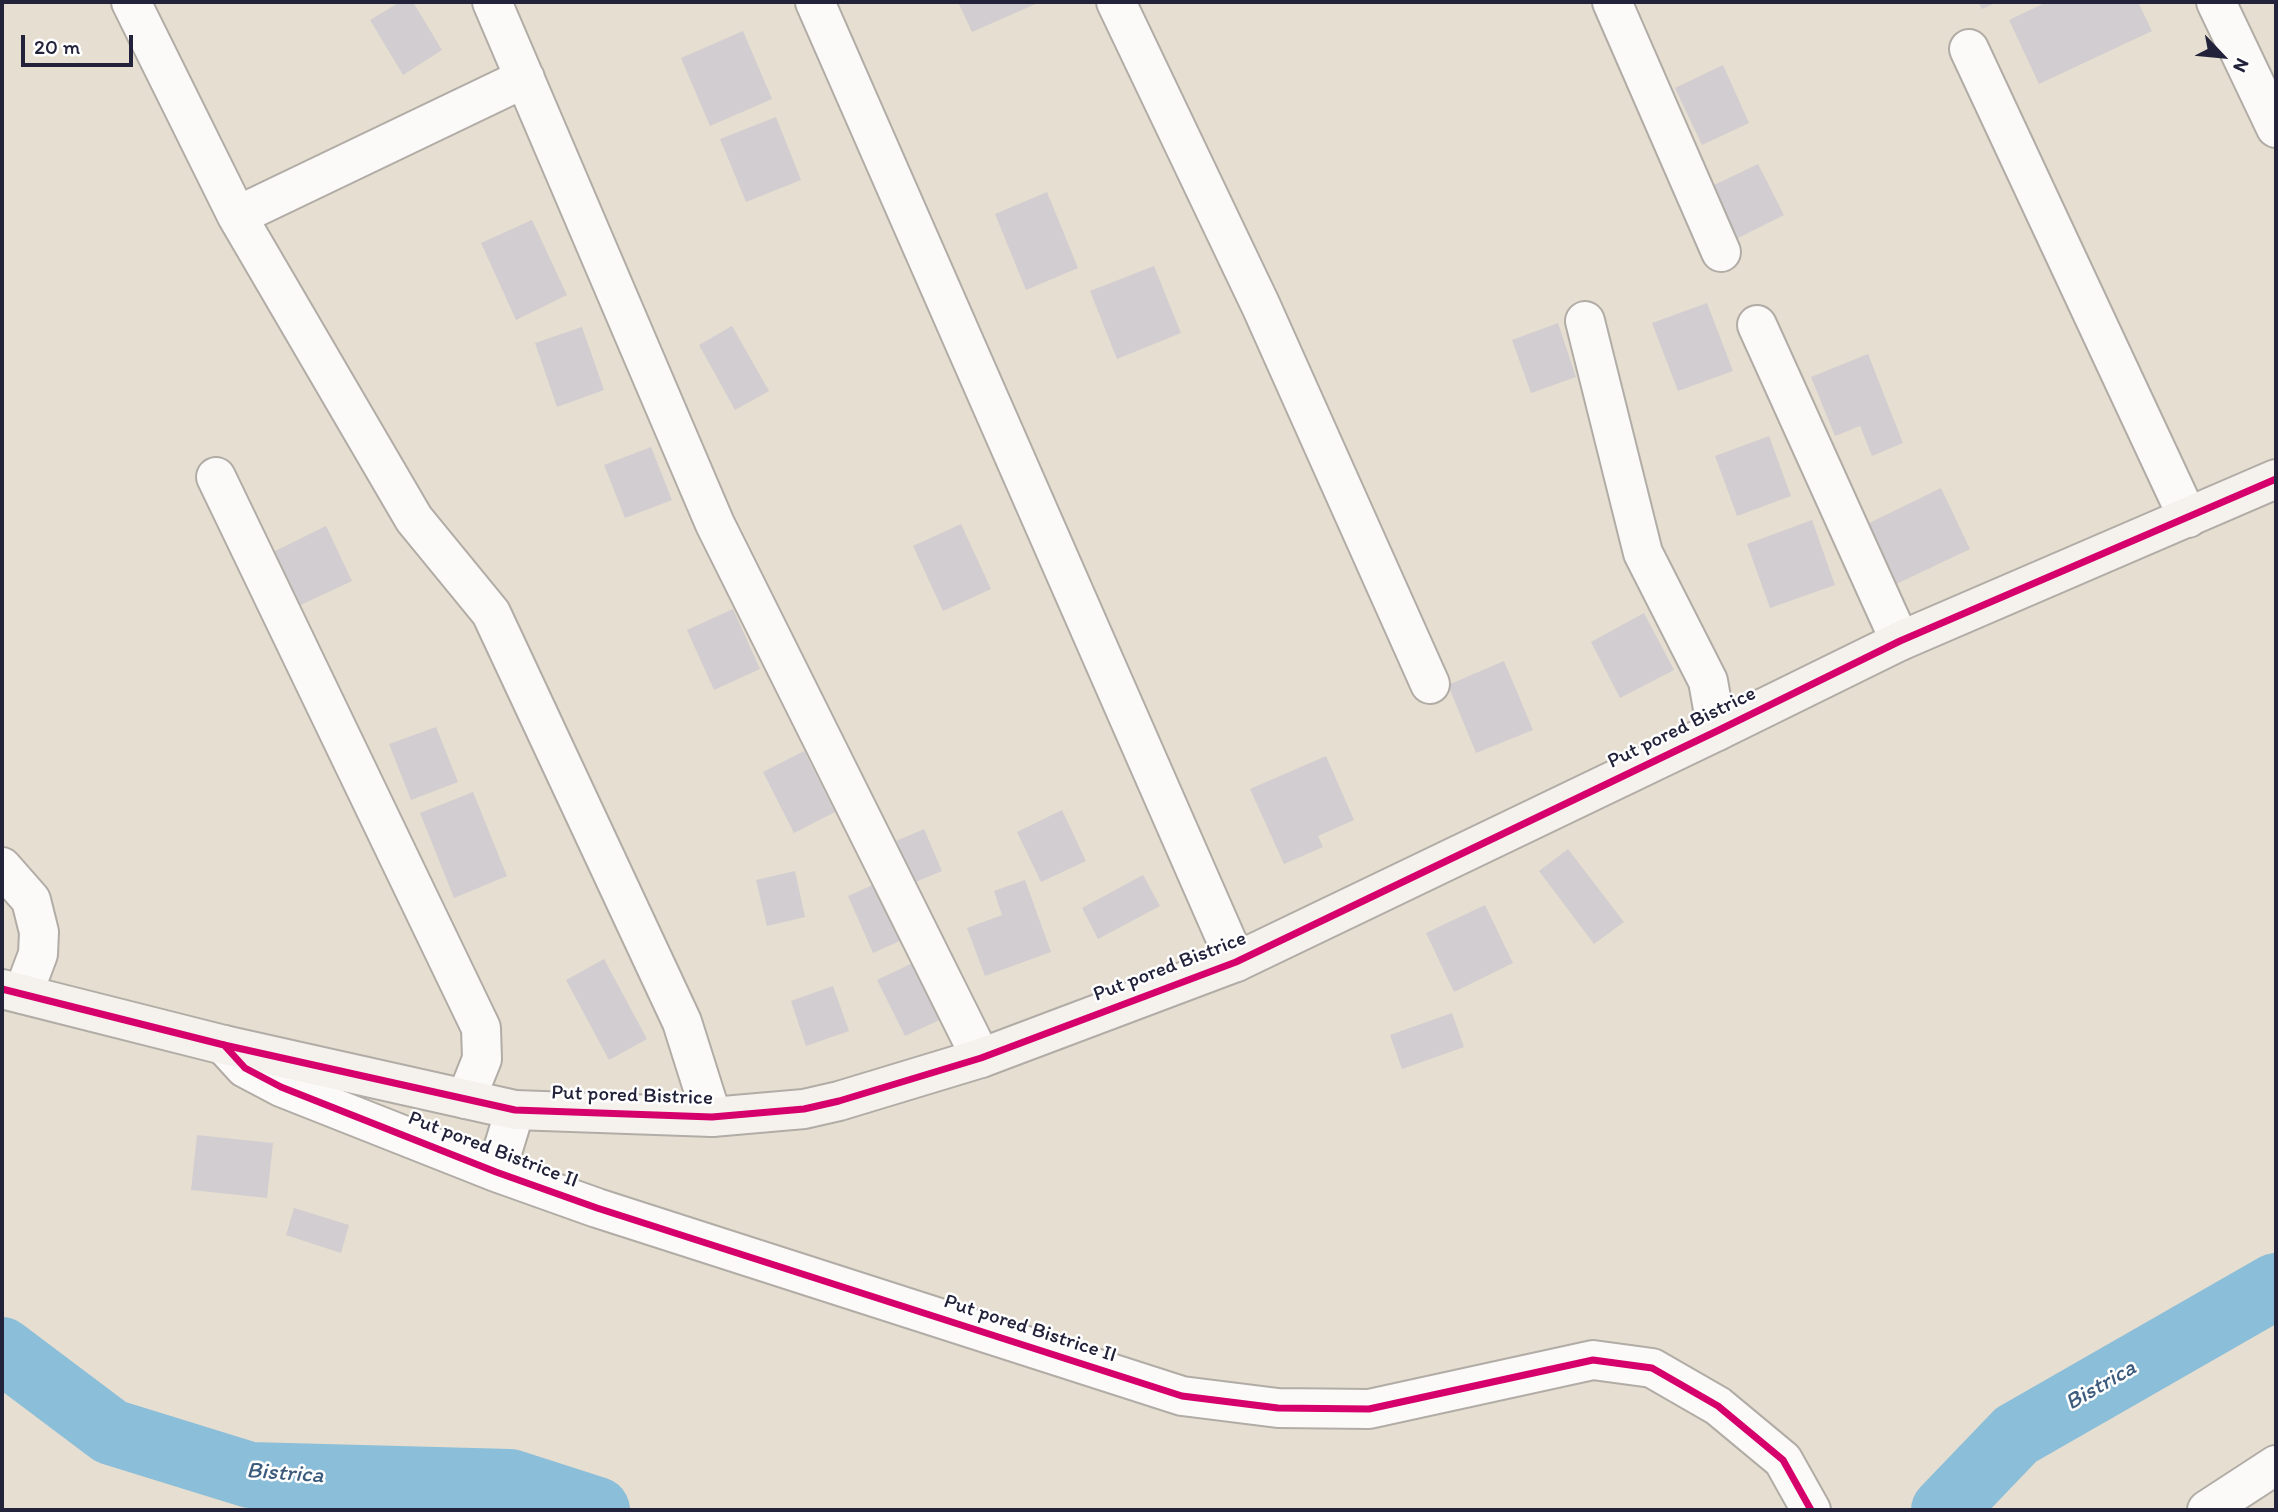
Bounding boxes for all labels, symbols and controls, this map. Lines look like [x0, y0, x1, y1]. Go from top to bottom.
scale bar [24, 21, 136, 65]
north arrow [2187, 21, 2257, 91]
text: 20 m [34, 34, 80, 59]
text: N [2228, 55, 2254, 76]
street label: Put pored Bistrice [1604, 681, 1760, 775]
street label: Put pored Bistrice [1090, 926, 1250, 1008]
street label: Put pored Bistrice [551, 1081, 713, 1111]
street label: Put pored Bistrice II [404, 1106, 582, 1194]
street label: Put pored Bistrice II [941, 1289, 1119, 1369]
water label: Bistrica [2061, 1355, 2141, 1417]
water label: Bistrica [245, 1458, 325, 1490]

